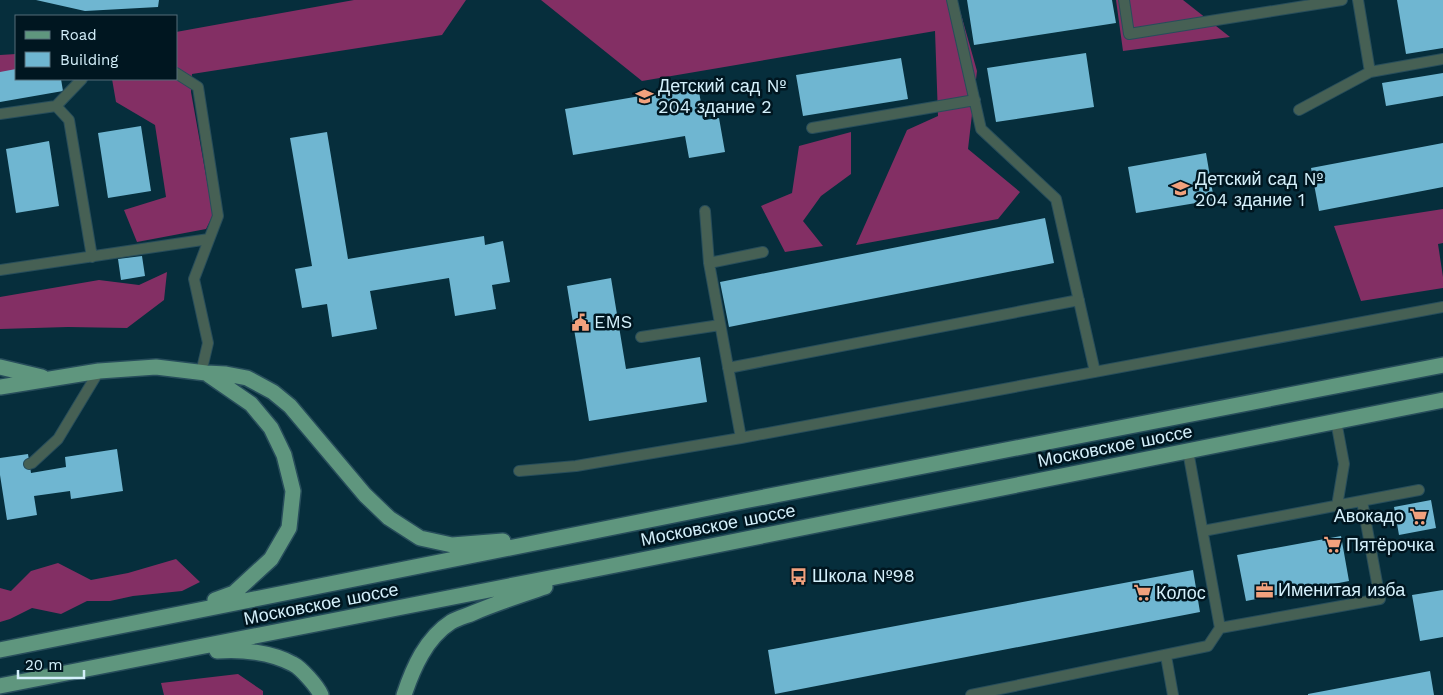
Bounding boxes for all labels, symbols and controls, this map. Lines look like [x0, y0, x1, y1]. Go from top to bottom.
legend [15, 15, 178, 80]
text: Road [60, 26, 97, 44]
text: Building [60, 51, 118, 69]
place label: Детский сад № 204 здание 2 [658, 75, 786, 117]
school or university icon: Детский сад № 204 здание 2 [634, 86, 654, 106]
place label: Детский сад № 204 здание 1 [1195, 168, 1323, 210]
school or university icon: Детский сад № 204 здание 1 [1171, 179, 1191, 199]
place label: EMS [594, 311, 632, 332]
public building icon: EMS [570, 312, 590, 332]
street label: Московское шоссе [1036, 420, 1194, 471]
street label: Московское шоссе [639, 499, 797, 550]
place label: Авокадо [1334, 505, 1404, 526]
supermarket icon: Авокадо [1408, 506, 1428, 526]
place label: Пятёрочка [1346, 534, 1435, 555]
supermarket icon: Пятёрочка [1322, 535, 1342, 555]
place label: Школа №98 [812, 565, 915, 586]
bus stop icon: Школа №98 [788, 566, 808, 586]
street label: Московское шоссе [242, 578, 400, 629]
place label: Именитая изба [1278, 579, 1406, 600]
office icon: Именитая изба [1254, 580, 1274, 600]
place label: Колос [1156, 582, 1206, 603]
supermarket icon: Колос [1132, 583, 1152, 603]
scale bar [18, 648, 84, 680]
text: 20 m [25, 656, 63, 674]

